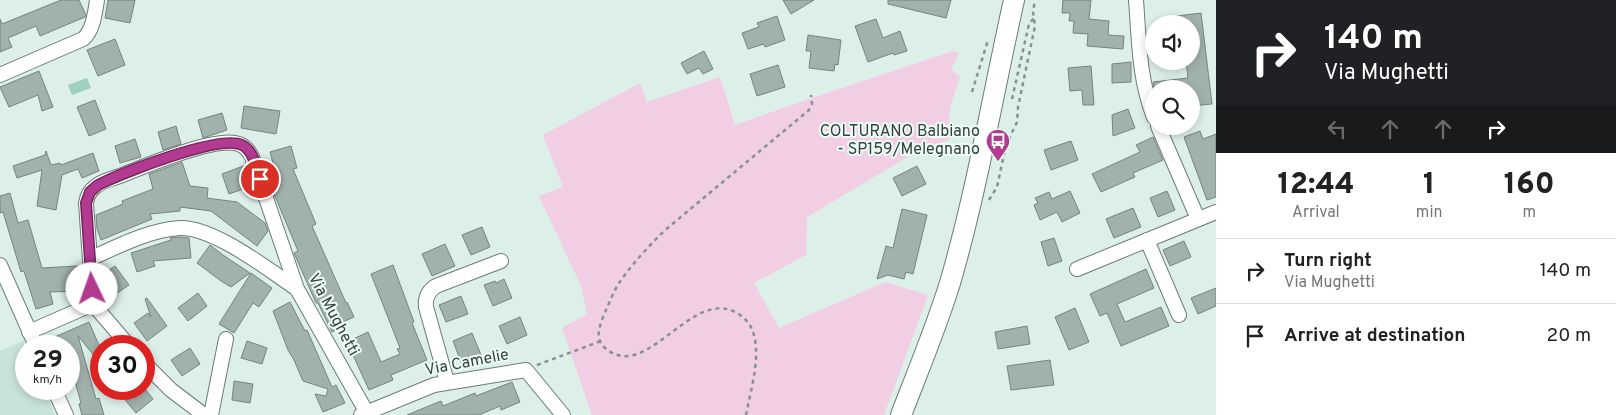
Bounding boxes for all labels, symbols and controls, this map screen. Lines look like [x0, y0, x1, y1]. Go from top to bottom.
map controls [1145, 15, 1200, 135]
button: sound [1145, 15, 1200, 70]
text: 140 m [1324, 17, 1423, 61]
icon: right [1241, 20, 1306, 85]
text: Via Mughetti [1324, 60, 1449, 87]
button: search [1145, 80, 1200, 135]
icon: left [1323, 115, 1351, 143]
icon: ahead [1376, 115, 1404, 143]
icon: ahead [1429, 115, 1457, 143]
icon: right [1482, 115, 1510, 143]
place label: COLTURANO Balbiano - SP159/Melegnano [820, 122, 980, 160]
bus stop icon: COLTURANO Balbiano - SP159/Melegnano [985, 128, 1011, 162]
pin [239, 158, 281, 200]
icon: arrive [246, 165, 274, 193]
text: 12:44 [1277, 167, 1354, 204]
text: 1 [1423, 167, 1435, 204]
text: 160 [1504, 167, 1555, 204]
text: Arrival [1292, 203, 1340, 223]
text: min [1416, 203, 1442, 223]
text: m [1522, 203, 1536, 223]
text: Turn right [1284, 249, 1372, 273]
icon: right [1241, 257, 1269, 285]
text: 140 m [1540, 259, 1591, 283]
position arrow [65, 262, 117, 314]
street label: Via Mughetti [303, 270, 363, 360]
text: Via Mughetti [1284, 273, 1375, 293]
icon: arrive [1241, 322, 1269, 350]
text: Arrive at destination [1284, 324, 1465, 348]
text: 20 m [1547, 324, 1591, 348]
speed limit sign: 30 [90, 335, 155, 400]
text: 29 [32, 345, 63, 377]
street label: Via Camelie [423, 345, 511, 381]
text: km/h [33, 372, 62, 388]

